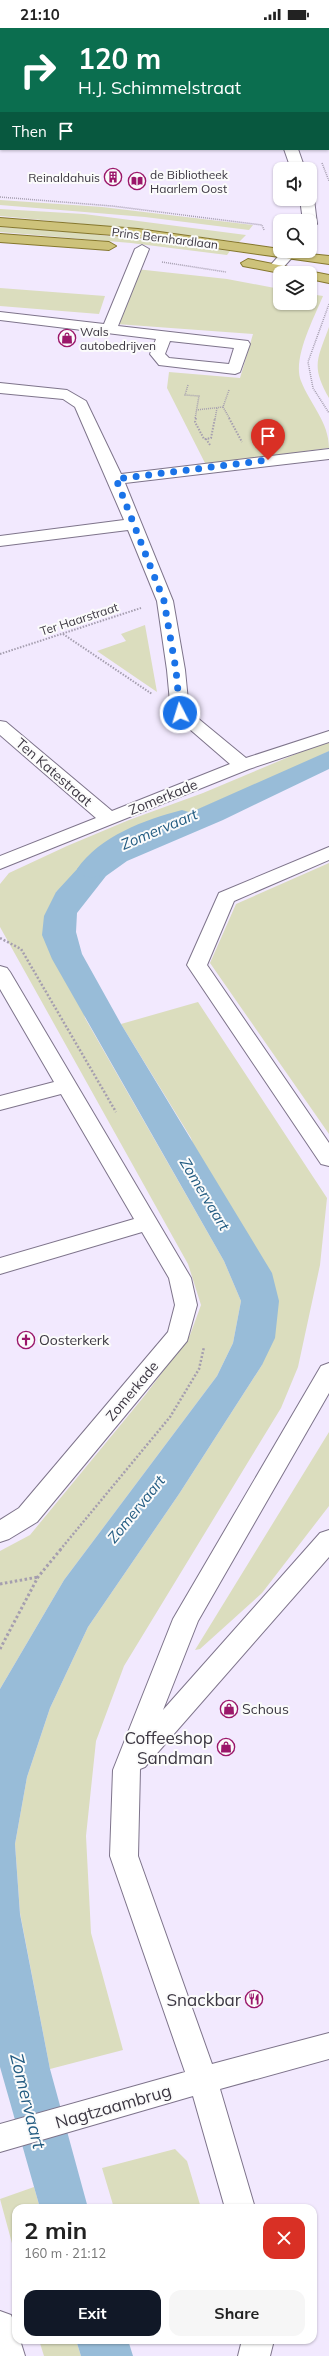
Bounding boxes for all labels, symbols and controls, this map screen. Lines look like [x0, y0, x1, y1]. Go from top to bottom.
text: 21:10 [20, 5, 60, 24]
text: 120 m [78, 41, 161, 76]
icon: right [12, 44, 64, 96]
text: H.J. Schimmelstraat [78, 76, 241, 99]
icon: arrive [55, 120, 77, 142]
text: Then [12, 122, 47, 141]
map controls [273, 162, 317, 310]
button: sound [273, 162, 317, 206]
building icon: Reinaldahuis [103, 167, 123, 187]
place label: de Bibliotheek Haarlem Oost [150, 167, 229, 196]
place label: Reinaldahuis [28, 170, 100, 185]
library icon: de Bibliotheek Haarlem Oost [127, 171, 147, 191]
button: search [273, 214, 317, 258]
street label: Prins Bernhardlaan [111, 224, 219, 252]
button: layers [273, 266, 317, 310]
place label: Wals autobedrijven [80, 324, 156, 353]
shop icon: Wals autobedrijven [57, 328, 77, 348]
pin [251, 419, 285, 460]
icon: arrive [257, 425, 279, 447]
street label: Ter Haarstraat [38, 599, 120, 639]
position arrow [159, 692, 201, 734]
street label: Ten Katestraat [12, 734, 96, 810]
street label: Zomerkade [126, 775, 200, 819]
water label: Zomervaart [118, 804, 201, 854]
water label: Zomervaart [176, 1154, 234, 1234]
church icon: Oosterkerk [16, 1330, 36, 1350]
place label: Oosterkerk [39, 1331, 110, 1349]
street label: Zomerkade [102, 1357, 162, 1425]
water label: Zomervaart [103, 1471, 169, 1547]
shop icon: Schous [219, 1699, 239, 1719]
place label: Schous [242, 1700, 289, 1718]
place label: Coffeeshop Sandman [125, 1727, 213, 1768]
shop icon: Coffeeshop Sandman [216, 1737, 236, 1757]
place label: Snackbar [167, 1989, 242, 2010]
restaurant icon: Snackbar [244, 1989, 264, 2009]
water label: Zomervaart [5, 2051, 51, 2152]
street label: Nagtzaambrug [53, 2079, 173, 2133]
text: 2 min [24, 2215, 87, 2245]
button: close [263, 2217, 305, 2259]
text: 160 m · 21:12 [24, 2245, 106, 2261]
button: Exit [24, 2290, 161, 2336]
button: Share [169, 2290, 305, 2336]

